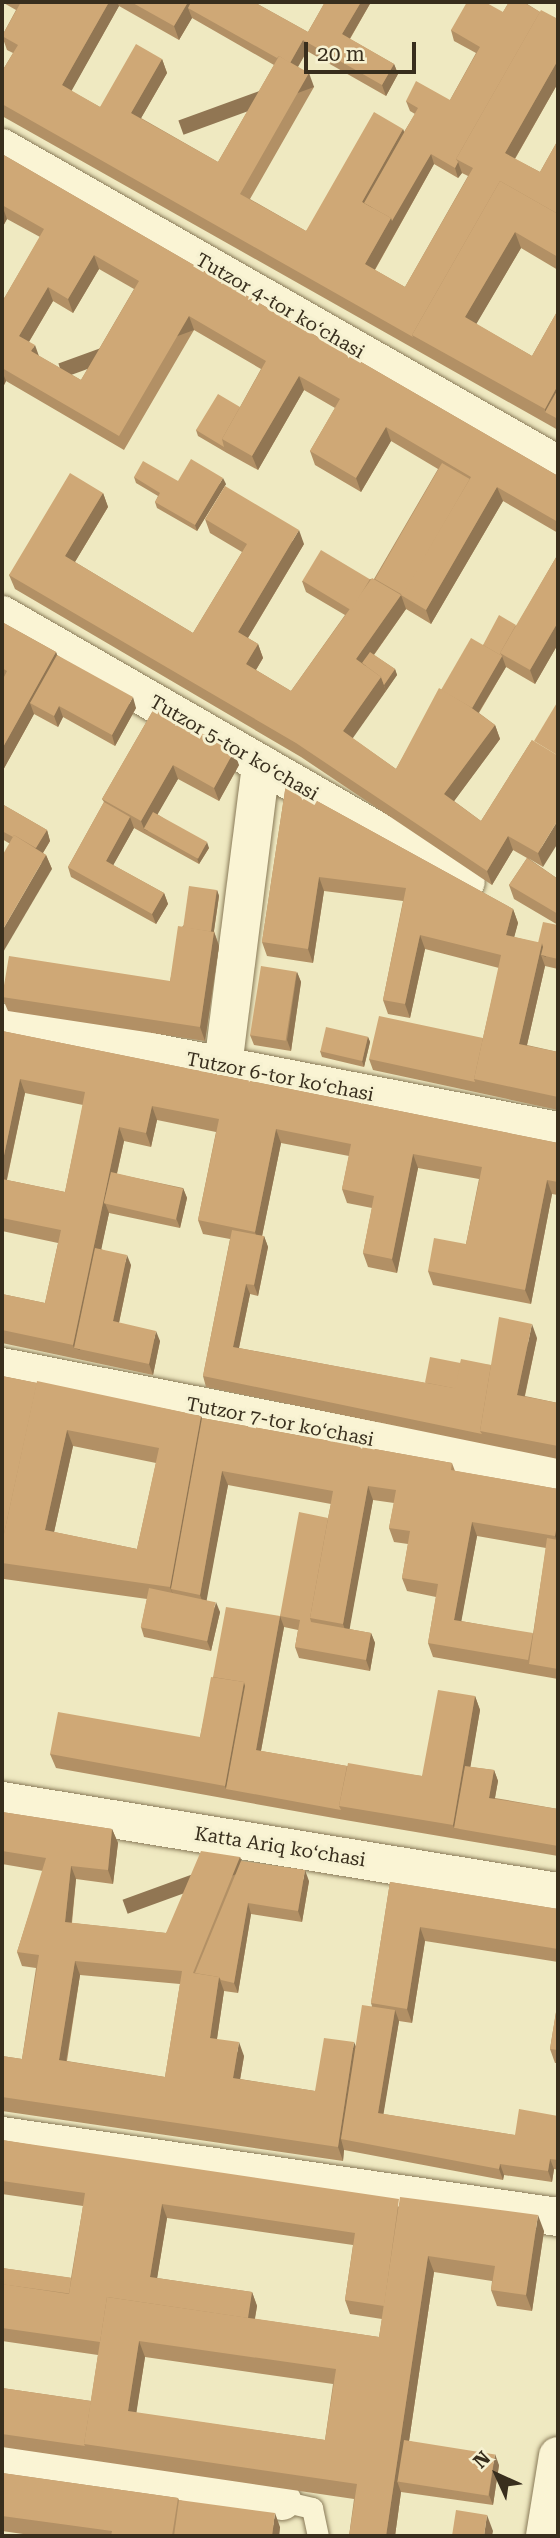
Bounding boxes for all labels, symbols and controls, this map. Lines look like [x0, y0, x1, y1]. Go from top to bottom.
scale bar [308, 28, 420, 72]
text: 20 m [317, 42, 365, 66]
street label: Tutzor 4-tor koʻchasi [192, 248, 368, 364]
street label: Tutzor 5-tor koʻchasi [146, 690, 322, 806]
street label: Tutzor 6-tor koʻchasi [184, 1048, 376, 1106]
street label: Tutzor 7-tor koʻchasi [184, 1393, 376, 1451]
street label: Katta Ariq koʻchasi [193, 1822, 367, 1872]
north arrow [462, 2440, 532, 2510]
text: N [468, 2446, 495, 2473]

